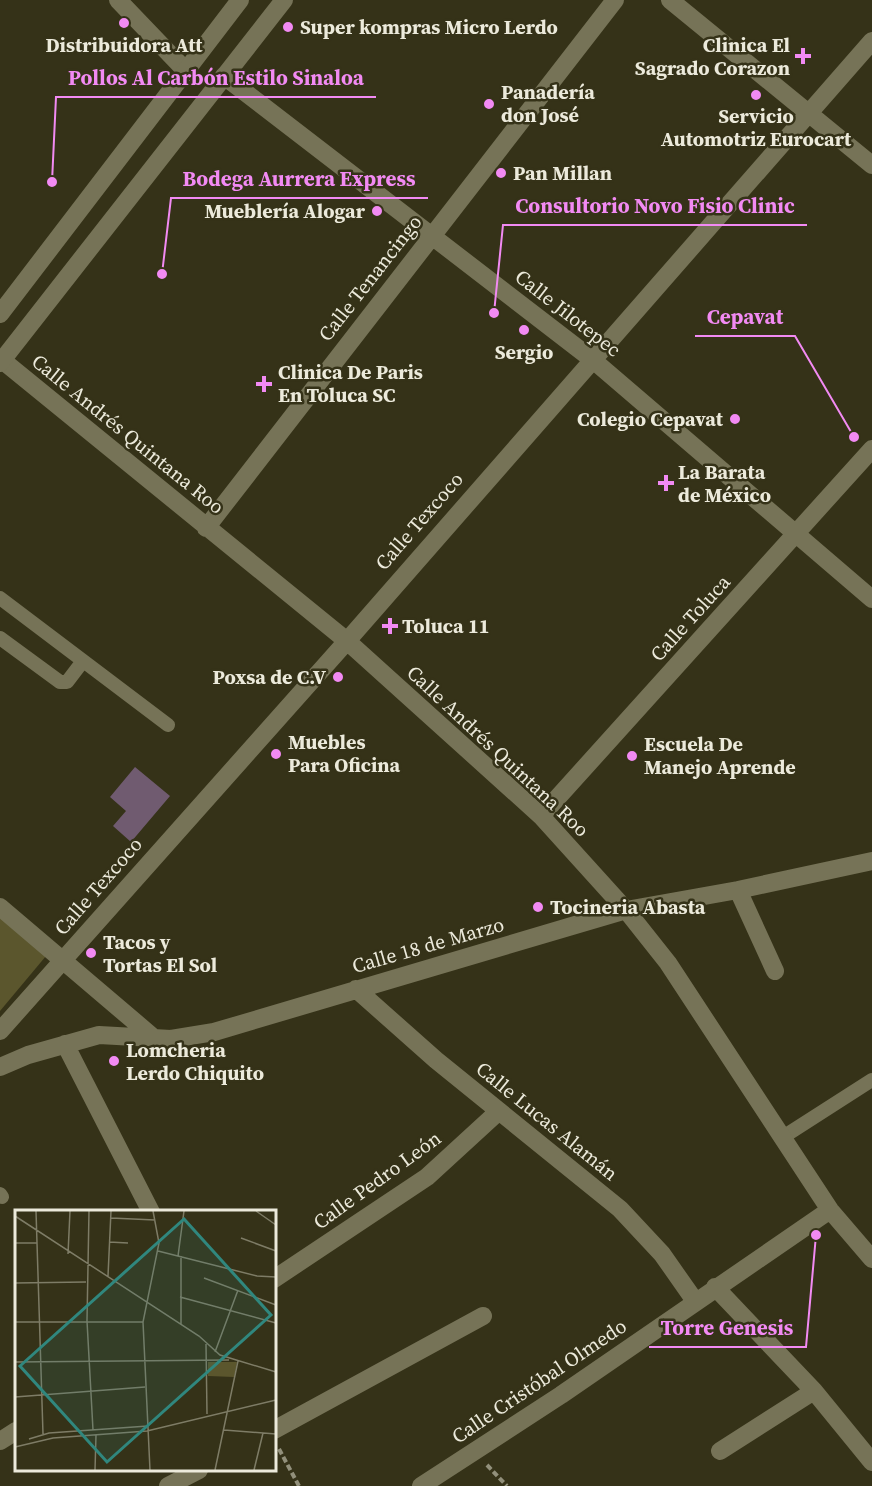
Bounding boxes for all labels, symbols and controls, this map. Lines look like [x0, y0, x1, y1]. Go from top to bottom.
place label: Super kompras Micro Lerdo [300, 13, 558, 41]
marker: Distribuidora Att [117, 16, 131, 30]
marker: Super kompras Micro Lerdo [281, 20, 295, 34]
place label: Distribuidora Att [46, 31, 203, 59]
place label: Clinica El Sagrado Corazon [635, 31, 790, 82]
marker: Clinica El Sagrado Corazon [794, 47, 812, 65]
callout: Pollos Al Carbón Estilo Sinaloa [56, 58, 376, 97]
text: Pollos Al Carbón Estilo Sinaloa [68, 63, 365, 92]
place label: Panadería don José [501, 78, 595, 129]
marker: Servicio Automotriz Eurocart [749, 88, 763, 102]
marker: Panadería don José [482, 97, 496, 111]
place label: Servicio Automotriz Eurocart [661, 102, 852, 153]
callout: Bodega Aurrera Express [171, 159, 428, 198]
place label: Pan Millan [513, 159, 612, 187]
text: Bodega Aurrera Express [182, 164, 416, 193]
marker: Pan Millan [494, 166, 508, 180]
callout: Consultorio Novo Fisio Clinic [503, 186, 807, 225]
text: Consultorio Novo Fisio Clinic [515, 191, 795, 220]
place label: Mueblería Alogar [204, 197, 366, 225]
marker: Mueblería Alogar [370, 204, 384, 218]
street label: Calle Tenancingo [312, 209, 428, 347]
street label: Calle Jilotepec [509, 263, 627, 363]
callout: Cepavat [695, 297, 795, 336]
text: Cepavat [707, 302, 784, 331]
marker: Sergio [517, 323, 531, 337]
place label: Sergio [495, 338, 553, 366]
street label: Calle Andrés Quintana Roo [26, 348, 230, 520]
place label: Clinica De Paris En Toluca SC [278, 358, 423, 409]
marker: Clinica De Paris En Toluca SC [255, 375, 273, 393]
place label: Colegio Cepavat [577, 405, 724, 433]
marker: Colegio Cepavat [728, 412, 742, 426]
place label: La Barata de México [678, 458, 771, 509]
street label: Calle Texcoco [369, 466, 469, 576]
marker: La Barata de México [659, 476, 673, 490]
street label: Calle Toluca [644, 568, 737, 667]
place label: Toluca 11 [402, 612, 490, 640]
marker: Toluca 11 [383, 619, 397, 633]
street label: Calle Andrés Quintana Roo [401, 659, 595, 843]
place label: Poxsa de C.V [213, 663, 327, 691]
marker: Poxsa de C.V [331, 670, 345, 684]
place label: Muebles Para Oficina [288, 728, 400, 779]
place label: Escuela De Manejo Aprende [644, 730, 796, 781]
marker: Muebles Para Oficina [269, 747, 283, 761]
marker: Escuela De Manejo Aprende [625, 749, 639, 763]
street label: Calle Texcoco [48, 831, 148, 941]
place label: Tocineria Abasta [550, 893, 706, 921]
marker: Tocineria Abasta [531, 900, 545, 914]
street label: Calle 18 de Marzo [349, 910, 507, 980]
place label: Tacos y Tortas El Sol [103, 928, 217, 979]
marker: Tacos y Tortas El Sol [84, 946, 98, 960]
place label: Lomcheria Lerdo Chiquito [126, 1036, 264, 1087]
marker: Lomcheria Lerdo Chiquito [107, 1054, 121, 1068]
street label: Calle Lucas Alamán [470, 1055, 624, 1187]
street label: Calle Pedro León [307, 1124, 447, 1236]
inset map [15, 1210, 276, 1471]
callout: Torre Genesis [649, 1308, 806, 1347]
street label: Calle Cristóbal Olmedo [446, 1312, 632, 1450]
text: Torre Genesis [661, 1313, 794, 1342]

